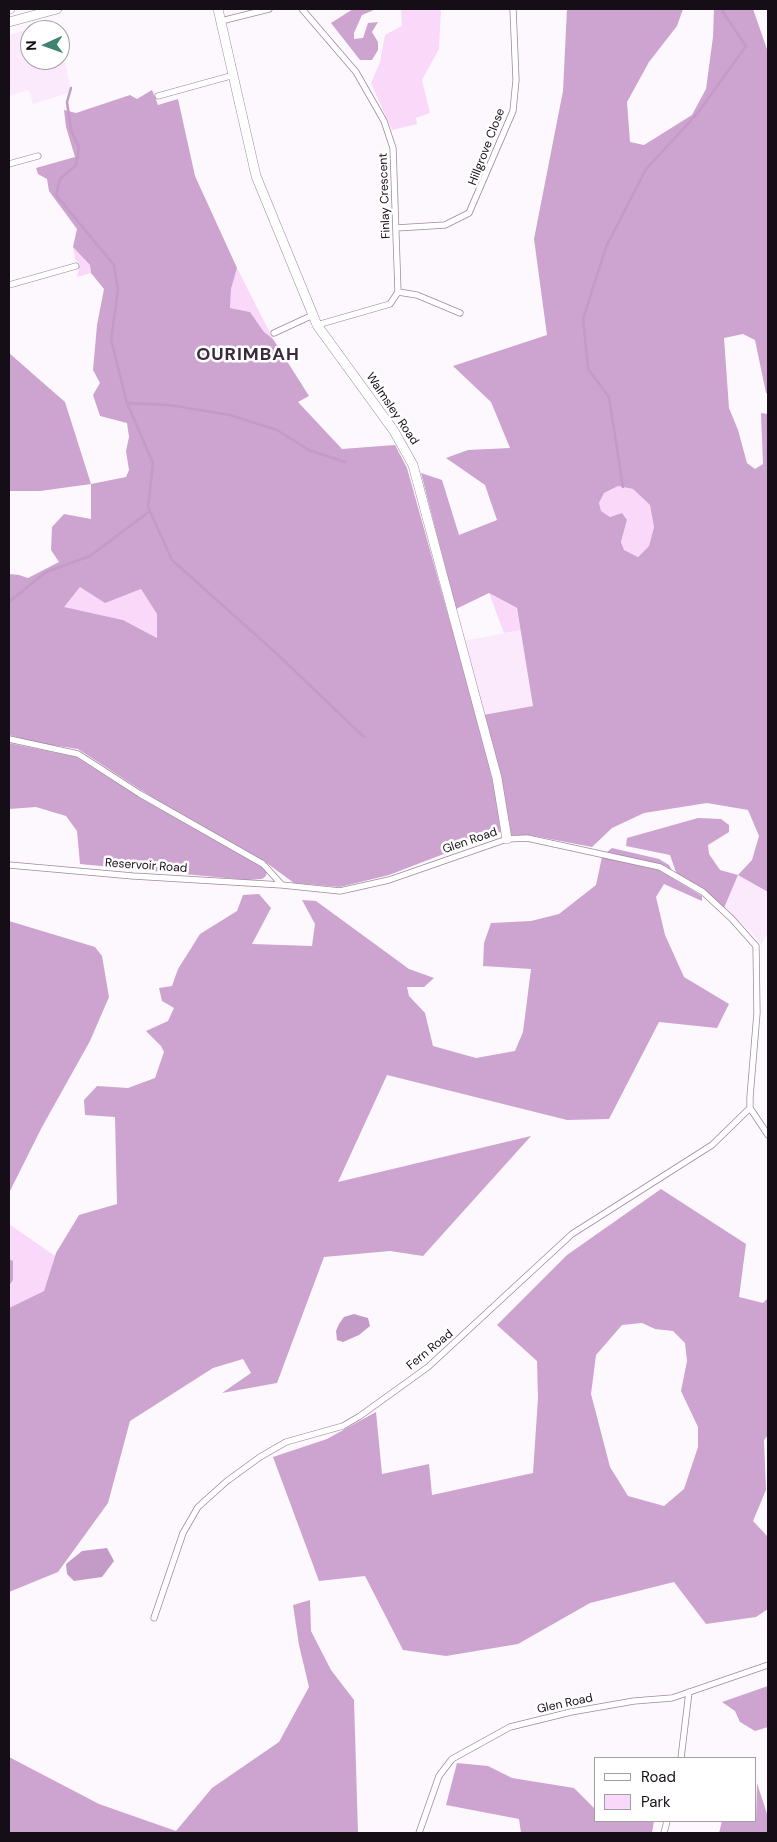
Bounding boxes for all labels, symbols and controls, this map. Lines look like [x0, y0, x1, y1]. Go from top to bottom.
north arrow [20, 20, 70, 70]
text: N [22, 40, 40, 51]
street label: Hillgrove Close [466, 106, 508, 188]
street label: Finlay Crescent [376, 153, 394, 239]
district label: OURIMBAH [195, 344, 301, 366]
street label: Walmsley Road [363, 370, 421, 448]
street label: Glen Road [441, 825, 499, 857]
street label: Reservoir Road [104, 856, 188, 876]
street label: Fern Road [404, 1327, 456, 1373]
street label: Glen Road [536, 1691, 594, 1717]
legend [594, 1757, 757, 1822]
text: Road [641, 1767, 676, 1787]
text: Park [641, 1792, 671, 1812]

